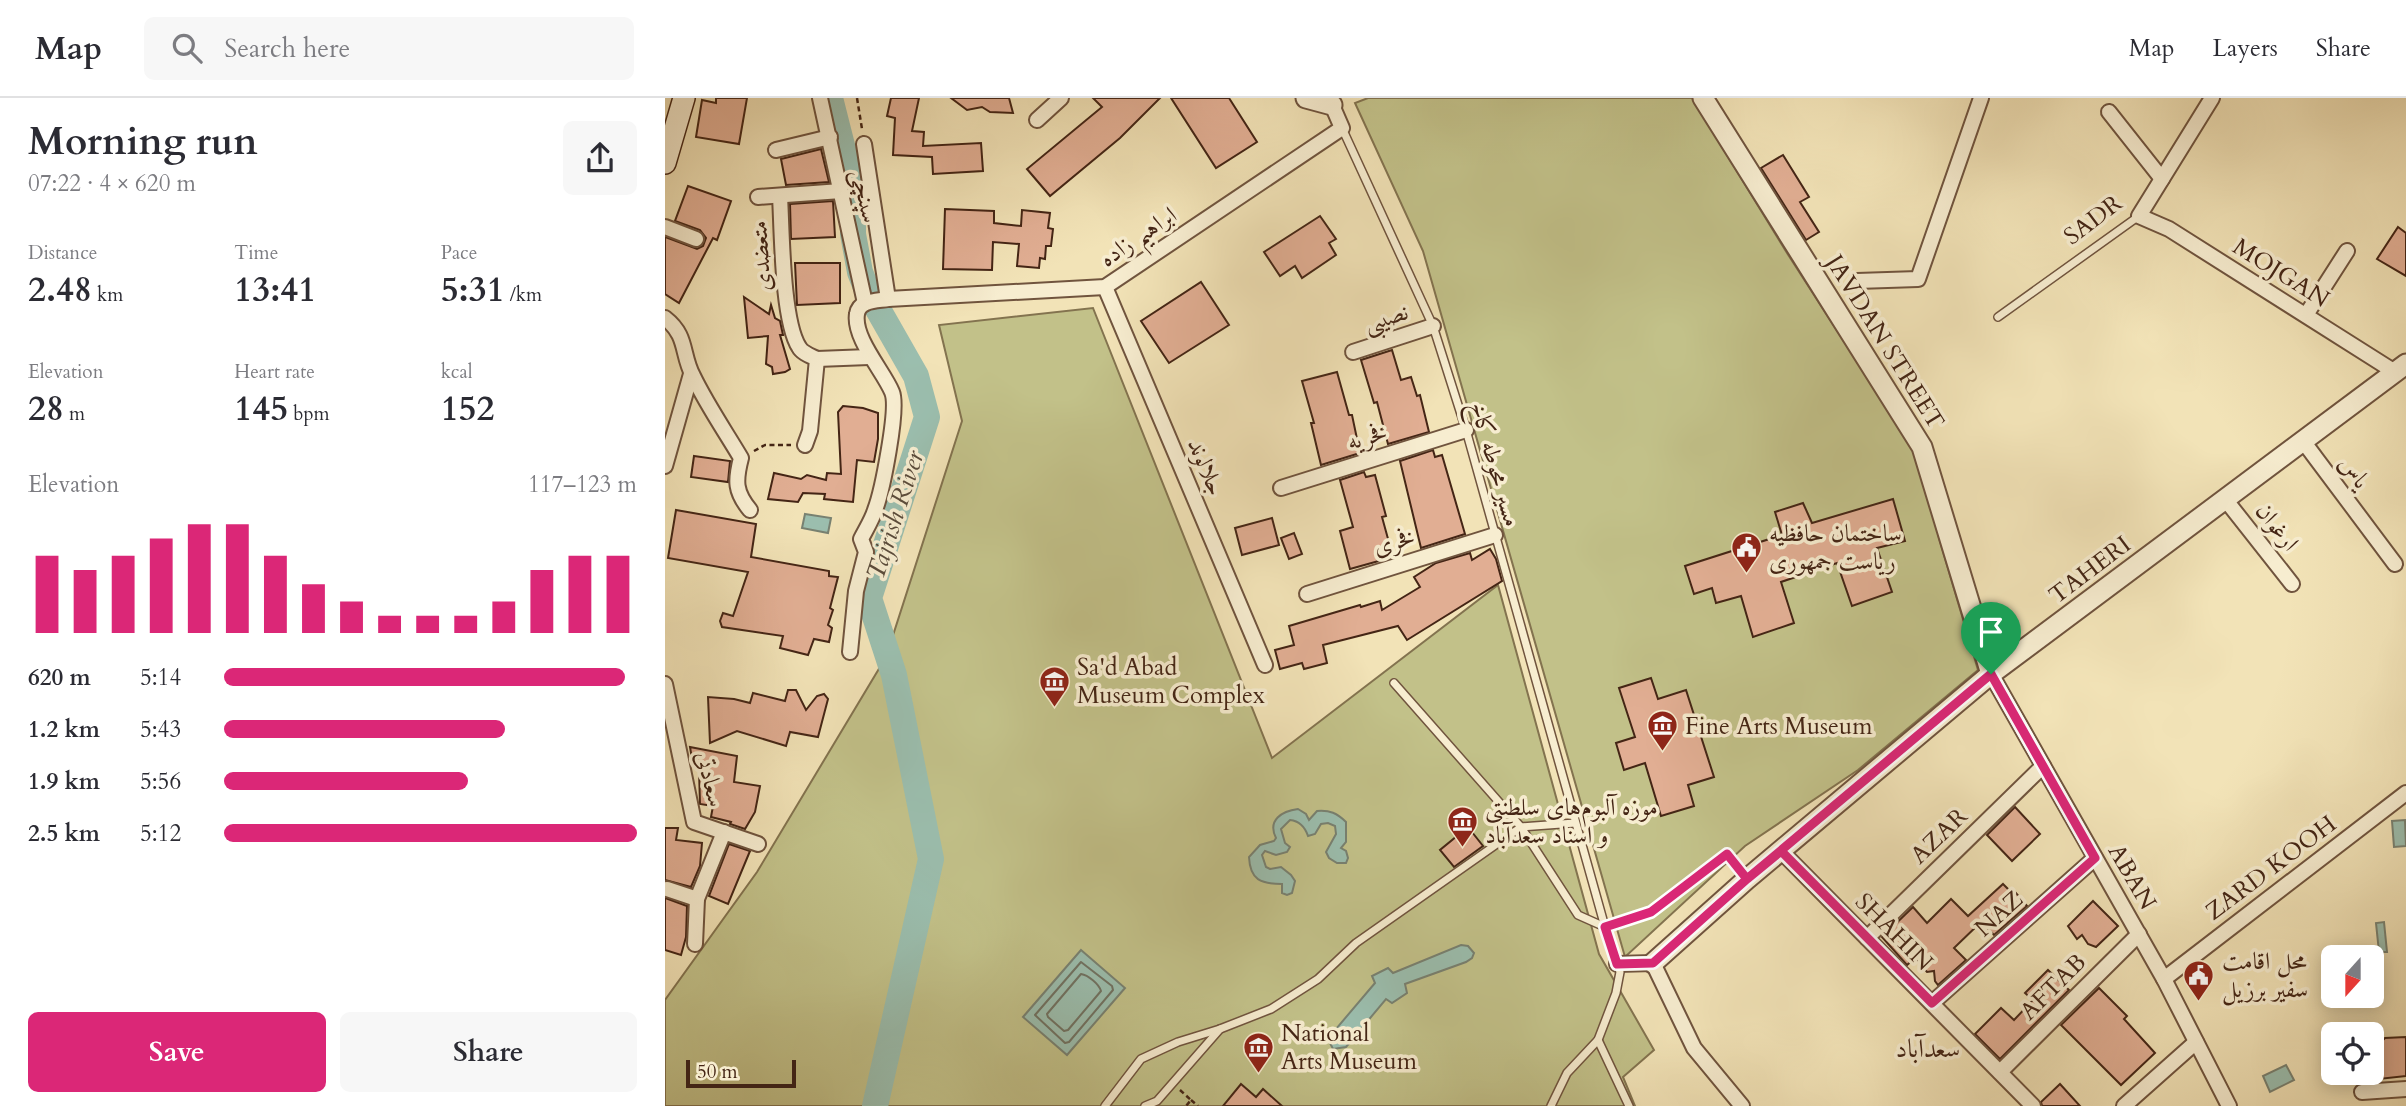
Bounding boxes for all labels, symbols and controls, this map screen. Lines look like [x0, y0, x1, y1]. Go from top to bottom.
search box [144, 17, 634, 80]
text: Map [35, 26, 102, 71]
icon: search [168, 29, 206, 67]
text: Search here [224, 31, 350, 66]
text: Map [2129, 32, 2175, 65]
text: Layers [2213, 32, 2278, 65]
text: Share [2316, 32, 2371, 65]
text: Morning run [28, 116, 258, 168]
button: share [563, 121, 637, 195]
street label: سپنچی [843, 166, 887, 226]
text: 07:22 · 4 × 620 m [28, 168, 196, 199]
street label: SADR [2057, 187, 2129, 253]
street label: ابراهیم زاده [1093, 199, 1187, 281]
street label: متعضدی [742, 219, 780, 293]
street label: MOJGAN [2226, 230, 2336, 316]
text: Distance [28, 240, 97, 266]
text: Time [234, 240, 278, 266]
text: Pace [441, 240, 477, 266]
street label: JAVDAN STREET [1816, 246, 1952, 435]
text: 2.48 [28, 266, 92, 314]
text: 13:41 [234, 266, 316, 314]
text: 5:31 [441, 266, 505, 314]
text: km [92, 282, 123, 308]
text: /km [505, 282, 542, 308]
street label: نصیبی [1359, 295, 1414, 344]
text: Elevation [28, 359, 103, 385]
text: Heart rate [234, 359, 315, 385]
text: kcal [441, 359, 473, 385]
text: 28 [28, 385, 64, 433]
text: 145 [234, 385, 288, 433]
text: 152 [441, 385, 494, 433]
street label: مسیر محوطه کاخ [1458, 397, 1529, 532]
text: m [64, 401, 85, 427]
text: bpm [288, 401, 330, 427]
street label: فخریه [1343, 415, 1391, 459]
street label: جلالوند [1179, 433, 1233, 501]
water label: Tajrish River [858, 445, 933, 584]
street label: یاس [2331, 449, 2378, 497]
text: Elevation [28, 469, 119, 500]
text: 117–123 m [528, 469, 637, 500]
street label: ارغوان [2248, 496, 2306, 558]
place label: ساختمان حافظیه ریاست جمهوری [1769, 517, 1902, 578]
street label: فخری [1369, 520, 1419, 564]
street label: TAHERI [2042, 528, 2138, 612]
public building icon: ساختمان حافظیه ریاست جمهوری [1729, 530, 1763, 574]
pin [1961, 602, 2021, 674]
icon: arrive [1972, 613, 2010, 651]
place label: Sa'd Abad Museum Complex [1077, 651, 1265, 712]
text: 620 m [28, 662, 91, 693]
text: 5:14 [140, 662, 181, 693]
museum icon: Sa'd Abad Museum Complex [1037, 664, 1071, 708]
museum icon: Fine Arts Museum [1645, 709, 1679, 753]
place label: Fine Arts Museum [1685, 710, 1873, 743]
text: 1.2 km [28, 714, 100, 745]
text: 5:43 [140, 714, 181, 745]
street label: سعادتی [687, 748, 733, 810]
text: 1.9 km [28, 766, 100, 797]
text: 5:56 [140, 766, 181, 797]
place label: موزه آلبوم‌های سلطنتی و اسناد سعدآباد [1485, 791, 1658, 852]
street label: AZAR [1903, 800, 1975, 871]
museum icon: موزه آلبوم‌های سلطنتی و اسناد سعدآباد [1445, 804, 1479, 848]
street label: ZARD KOOH [2199, 808, 2343, 928]
text: 2.5 km [28, 818, 100, 849]
text: 5:12 [140, 818, 181, 849]
street label: ABAN [2100, 838, 2164, 916]
street label: NAZ [1968, 883, 2030, 945]
street label: SHAHIN [1848, 886, 1941, 979]
place label: محل اقامت سفیر برزیل [2222, 945, 2308, 1006]
north arrow [2321, 945, 2383, 1008]
map controls [2321, 945, 2384, 1085]
street label: AFTAB [2012, 946, 2094, 1028]
public building icon: محل اقامت سفیر برزیل [2182, 958, 2216, 1002]
button: Save [28, 1012, 326, 1092]
button: Share [340, 1012, 637, 1092]
place label: National Arts Museum [1281, 1017, 1418, 1078]
button: locate [2321, 1022, 2384, 1085]
museum icon: National Arts Museum [1241, 1030, 1275, 1074]
district label: سعدآباد [1896, 1031, 1960, 1066]
scale bar [686, 1057, 796, 1089]
text: 50 m [697, 1059, 738, 1085]

